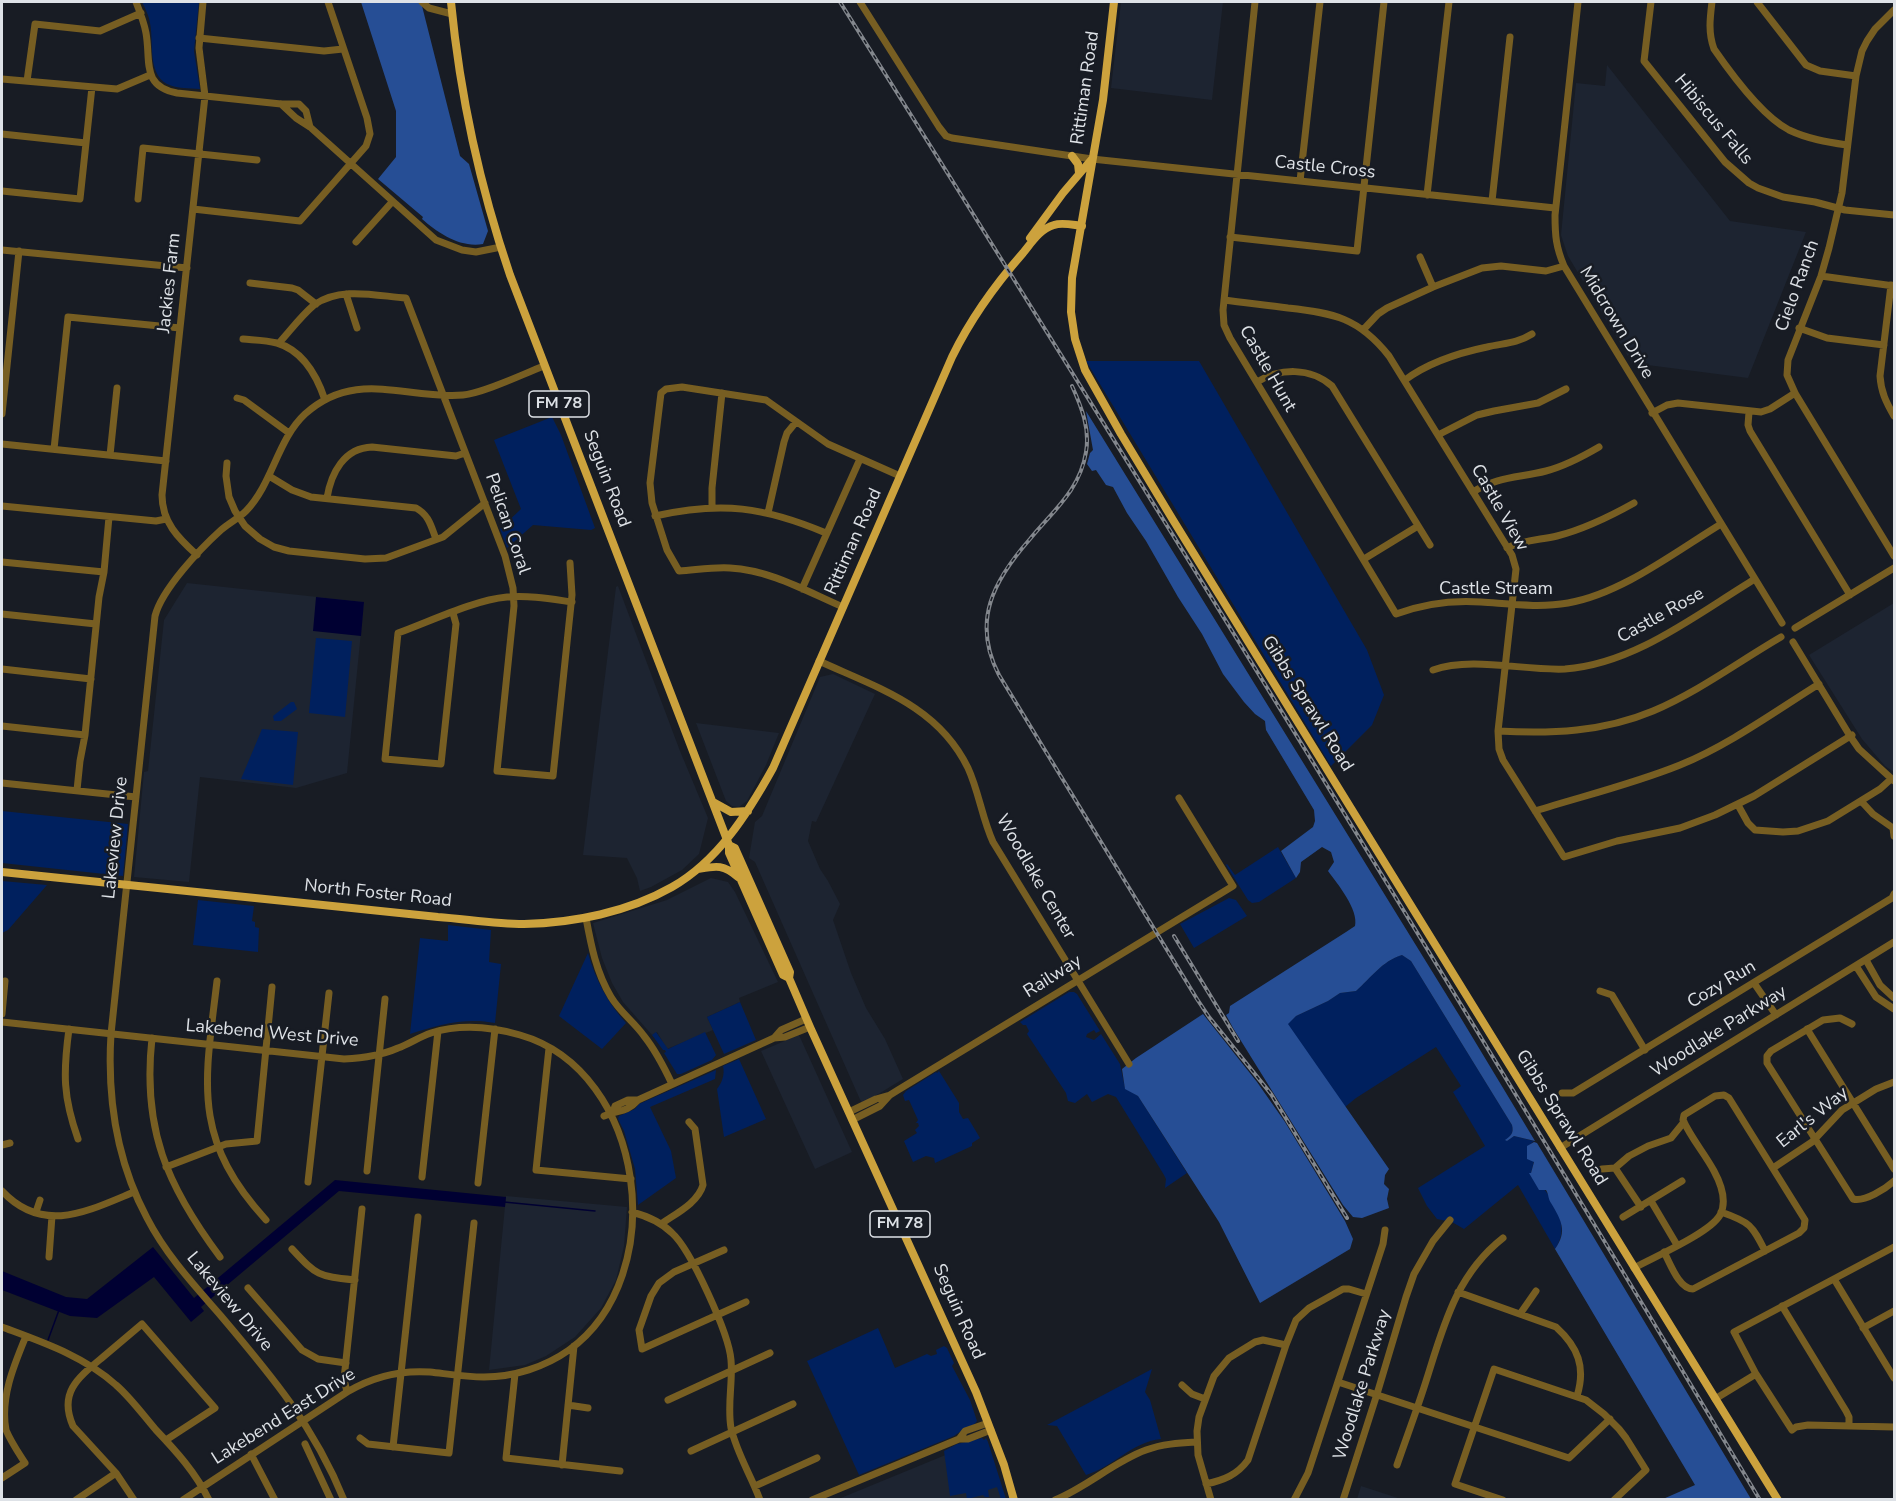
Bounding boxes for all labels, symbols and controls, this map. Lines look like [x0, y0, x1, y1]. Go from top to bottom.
street label: Rittiman Road [1067, 30, 1105, 146]
street label: Hibiscus Falls [1669, 70, 1757, 170]
street label: Castle Cross [1273, 152, 1377, 184]
street label: Jackies Farm [154, 232, 186, 334]
street label: Cielo Ranch [1771, 237, 1825, 335]
street label: Midcrown Drive [1574, 263, 1658, 383]
street label: Castle Hunt [1234, 322, 1300, 416]
road number: FM 78 [529, 391, 589, 417]
street label: Seguin Road [578, 427, 634, 531]
street label: Castle View [1465, 461, 1533, 555]
street label: Pelican Coral [480, 471, 534, 577]
street label: Rittiman Road [821, 485, 887, 599]
street label: Castle Stream [1439, 579, 1553, 601]
street label: Castle Rose [1614, 583, 1708, 649]
street label: Gibbs Sprawl Road [1257, 632, 1357, 776]
street label: Lakeview Drive [99, 776, 133, 900]
street label: Woodlake Center [990, 811, 1080, 943]
street label: North Foster Road [303, 876, 453, 912]
street label: Railway [1020, 951, 1086, 1003]
street label: Cozy Run [1684, 956, 1760, 1014]
street label: Woodlake Parkway [1647, 981, 1791, 1083]
street label: Lakebend West Drive [185, 1016, 359, 1052]
street label: Gibbs Sprawl Road [1511, 1046, 1611, 1190]
street label: Earl's Way [1773, 1083, 1853, 1153]
road number: FM 78 [870, 1211, 930, 1237]
street label: Lakeview Drive [181, 1248, 277, 1356]
street label: Seguin Road [927, 1261, 989, 1363]
street label: Woodlake Parkway [1330, 1307, 1396, 1463]
street label: Lakebend East Drive [208, 1364, 360, 1470]

